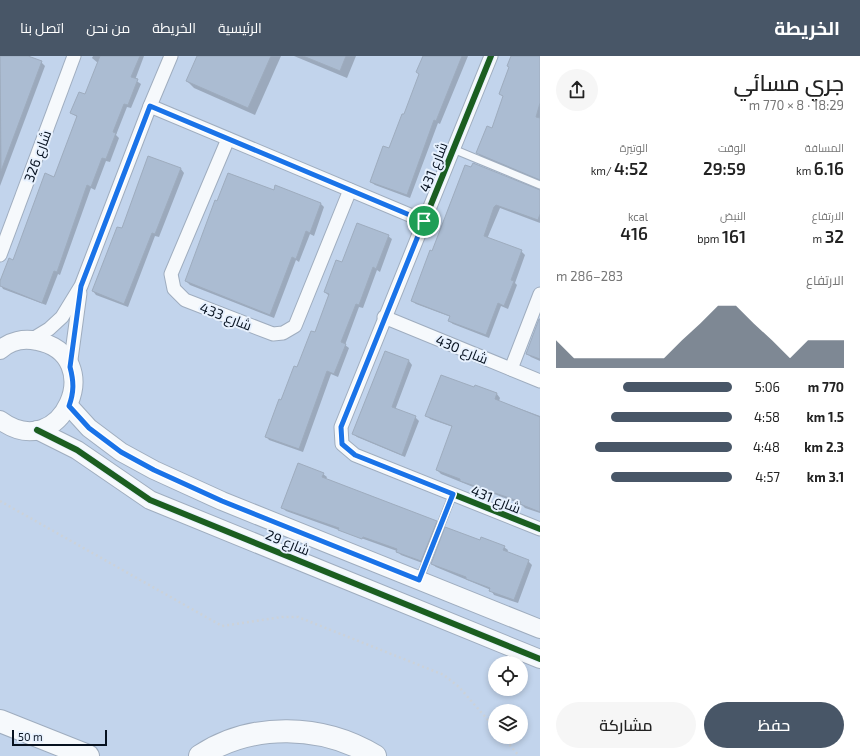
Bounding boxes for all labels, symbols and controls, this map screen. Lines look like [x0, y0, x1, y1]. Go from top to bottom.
text: الخريطة [774, 16, 840, 39]
text: اتصل بنا [20, 19, 64, 36]
text: من نحن [86, 19, 130, 36]
text: الخريطة [152, 19, 196, 36]
text: الرئيسية [218, 19, 262, 36]
button: share [556, 69, 598, 111]
text: جري مسائي [734, 69, 844, 95]
text: 18:29 · 8 × 770 m [749, 97, 844, 113]
street label: شارع 326 [20, 128, 55, 185]
street label: شارع 431 [415, 140, 452, 195]
text: الوتيرة [620, 141, 648, 154]
text: الوقت [718, 141, 746, 154]
text: المسافة [805, 141, 844, 154]
text: 4:52 [614, 158, 648, 178]
text: 29:59 [703, 158, 746, 178]
text: 6.16 [814, 158, 844, 178]
text: /km [591, 164, 614, 177]
text: km [796, 164, 814, 177]
pin [407, 204, 441, 238]
text: النبض [720, 209, 746, 222]
text: الارتفاع [812, 209, 844, 222]
icon: arrive [413, 210, 435, 232]
text: kcal [628, 210, 648, 223]
text: 416 [620, 223, 648, 243]
text: 161 [722, 226, 746, 246]
text: 32 [825, 226, 844, 246]
text: bpm [697, 232, 722, 245]
text: m [813, 232, 825, 245]
text: 283–286 m [556, 268, 623, 284]
text: الارتفاع [806, 272, 844, 288]
street label: شارع 433 [197, 298, 254, 335]
street label: شارع 430 [433, 331, 491, 368]
text: 5:06 [755, 379, 780, 395]
text: 770 m [808, 379, 844, 395]
text: 4:58 [754, 409, 780, 425]
text: 1.5 km [806, 409, 844, 425]
text: 4:48 [753, 439, 780, 455]
text: 2.3 km [804, 439, 844, 455]
text: 4:57 [755, 469, 780, 485]
text: 3.1 km [807, 469, 844, 485]
street label: شارع 431 [468, 481, 523, 518]
street label: شارع 29 [263, 525, 313, 559]
map controls [488, 656, 528, 744]
button: locate [488, 656, 528, 696]
button: مشاركة [556, 702, 696, 748]
button: حفظ [704, 702, 844, 748]
button: layers [488, 704, 528, 744]
scale bar [12, 728, 107, 747]
text: 50 m [18, 730, 43, 743]

